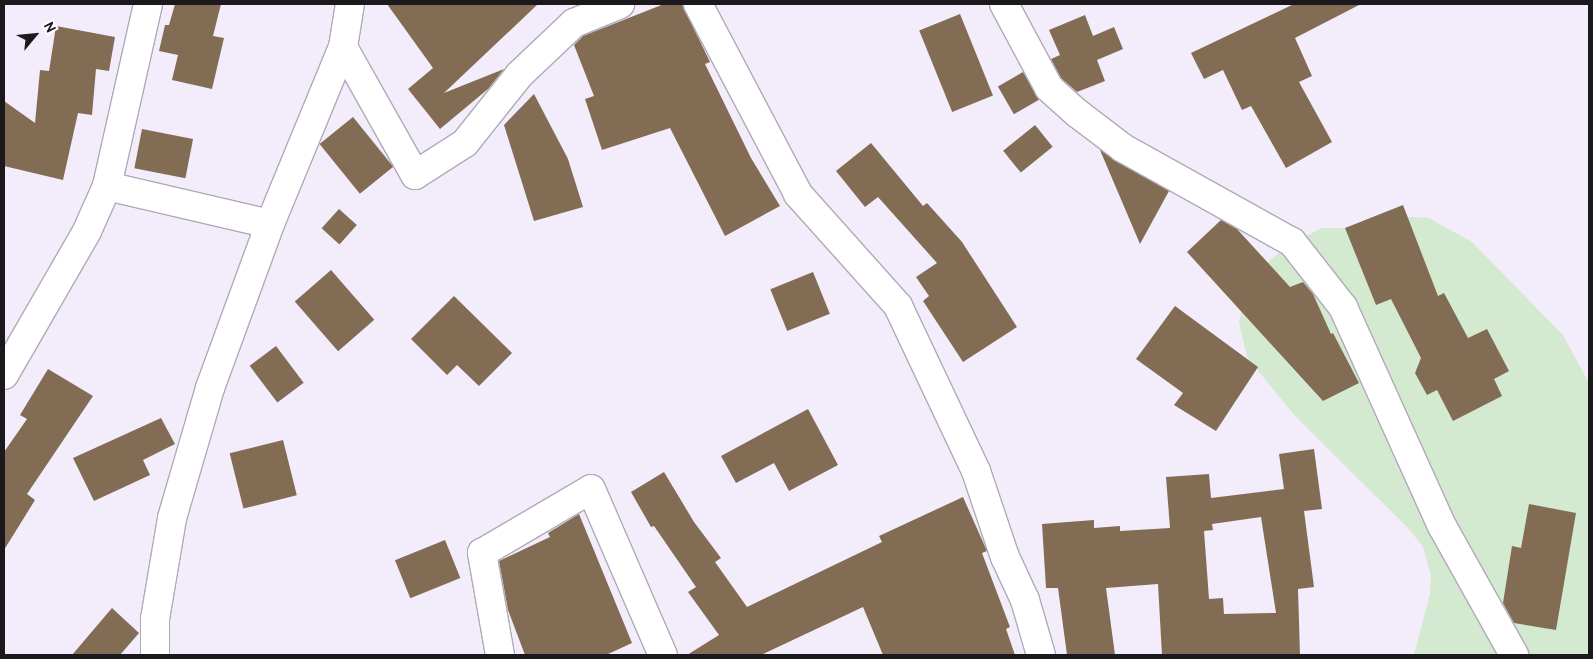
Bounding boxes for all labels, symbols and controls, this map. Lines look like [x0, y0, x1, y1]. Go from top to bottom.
north arrow [10, 10, 60, 60]
text: N [39, 19, 59, 36]

